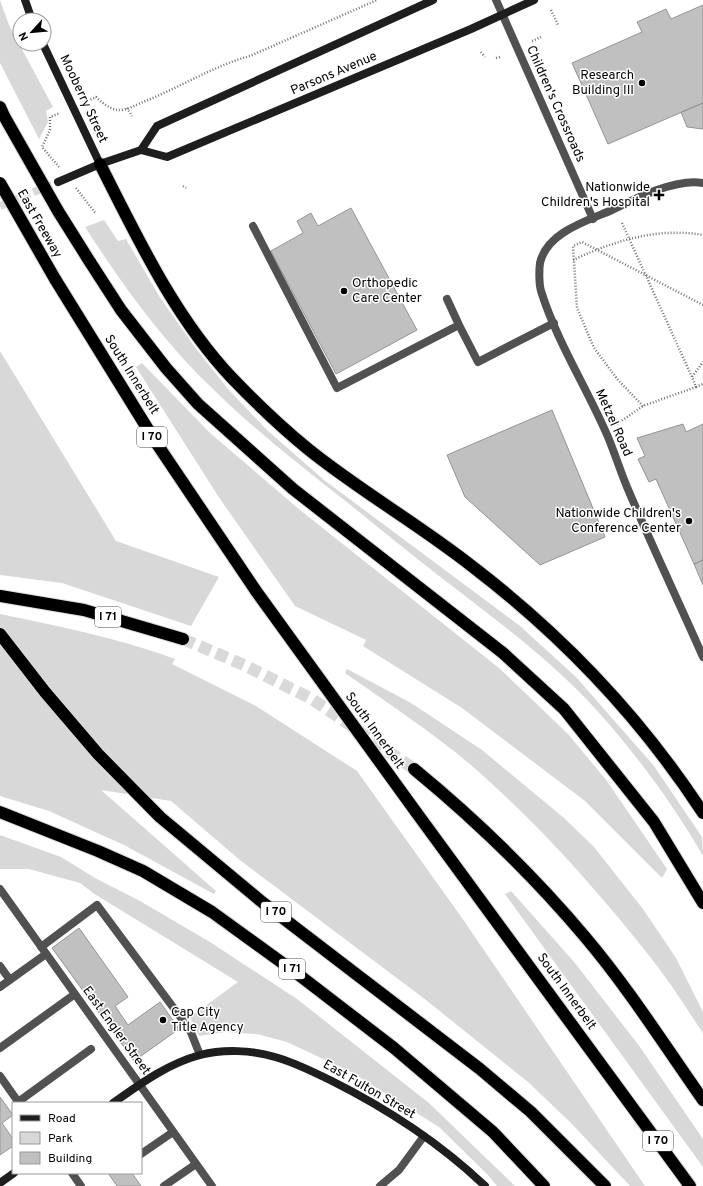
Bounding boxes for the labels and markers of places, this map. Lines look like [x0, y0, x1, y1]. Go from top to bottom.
place label: Research Building III [572, 68, 634, 99]
marker: Research Building III [637, 78, 647, 88]
place label: Nationwide Children's Hospital [541, 180, 650, 211]
marker: Nationwide Children's Hospital [653, 189, 665, 201]
place label: Orthopedic Care Center [352, 276, 422, 307]
marker: Orthopedic Care Center [339, 286, 349, 296]
place label: Nationwide Children's Conference Center [555, 506, 681, 537]
marker: Nationwide Children's Conference Center [684, 516, 694, 526]
place label: Cap City Title Agency [171, 1005, 244, 1036]
marker: Cap City Title Agency [158, 1015, 168, 1025]

